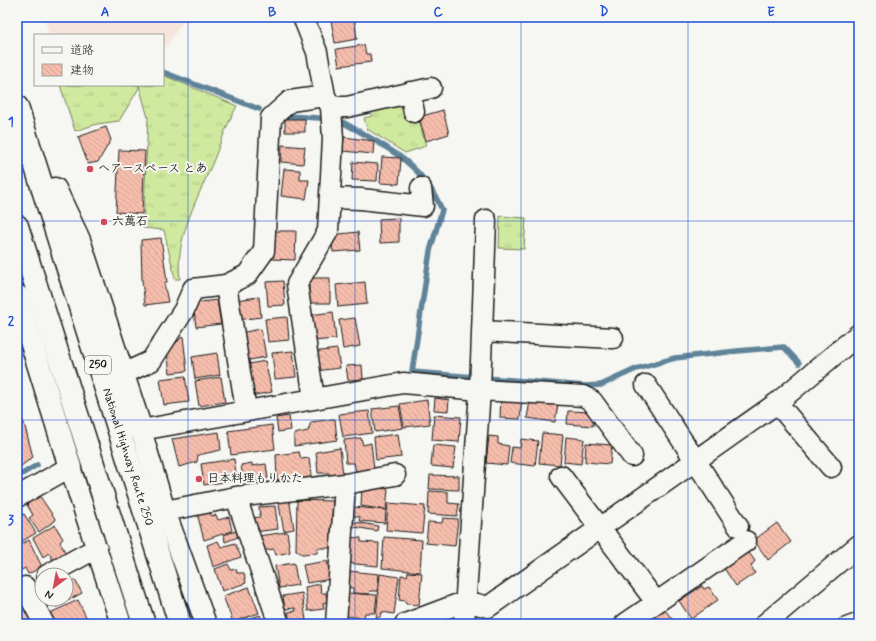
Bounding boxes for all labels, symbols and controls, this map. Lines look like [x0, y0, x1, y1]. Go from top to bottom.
text: A [101, 4, 109, 21]
text: B [268, 4, 277, 21]
text: C [433, 4, 443, 21]
text: D [600, 4, 609, 21]
text: E [767, 4, 775, 21]
legend [34, 34, 164, 86]
text: 道路 [70, 43, 94, 59]
text: 建物 [70, 63, 94, 79]
text: 1 [8, 114, 14, 131]
place label: ヘアースペース とあ [98, 161, 207, 177]
marker: ヘアースペース とあ [85, 164, 95, 174]
place label: 六萬石 [112, 214, 148, 230]
marker: 六萬石 [99, 217, 109, 227]
text: 2 [8, 313, 15, 330]
road number: 250 [85, 356, 111, 374]
street label: National Highway Route 250 [98, 386, 157, 528]
place label: 日本料理もりかた [207, 471, 303, 487]
marker: 日本料理もりかた [194, 474, 204, 484]
text: 3 [8, 512, 14, 529]
north arrow [34, 567, 74, 607]
text: N [42, 587, 56, 603]

